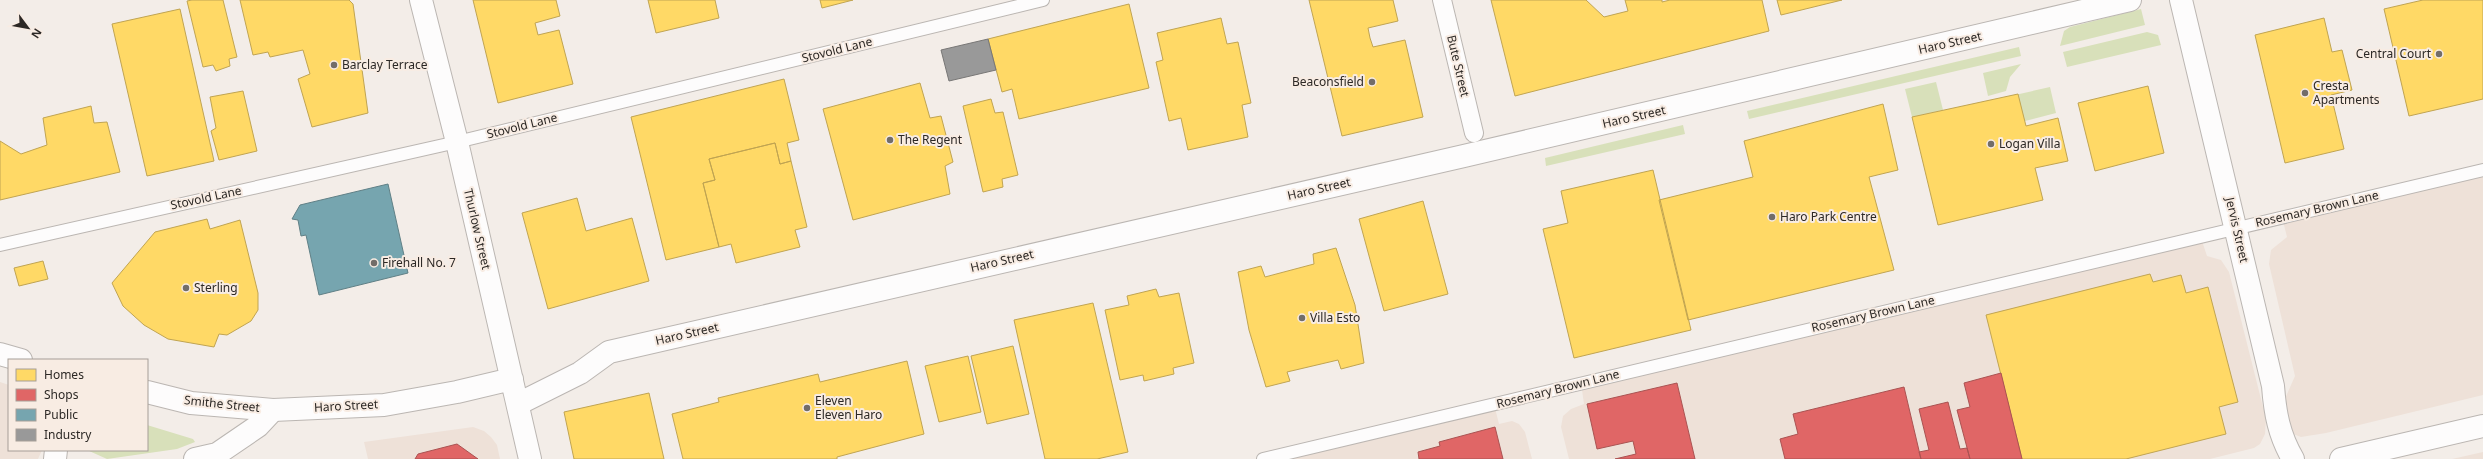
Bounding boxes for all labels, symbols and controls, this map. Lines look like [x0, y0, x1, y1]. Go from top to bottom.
north arrow [8, 8, 48, 48]
text: N [28, 26, 46, 41]
street label: Haro Street [1917, 27, 1984, 58]
street label: Stovold Lane [800, 32, 874, 66]
street label: Bute Street [1443, 33, 1474, 99]
place label: Central Court [2356, 45, 2432, 62]
marker: Central Court [2434, 49, 2444, 59]
place label: Barclay Terrace [342, 56, 428, 73]
marker: Barclay Terrace [329, 60, 339, 70]
place label: Beaconsfield [1292, 73, 1364, 90]
marker: Beaconsfield [1367, 77, 1377, 87]
place label: Cresta Apartments [2313, 77, 2380, 108]
marker: Cresta Apartments [2300, 88, 2310, 98]
street label: Haro Street [1601, 101, 1668, 132]
street label: Stovold Lane [485, 108, 559, 142]
place label: The Regent [898, 131, 963, 148]
marker: The Regent [885, 135, 895, 145]
place label: Logan Villa [1999, 135, 2060, 152]
marker: Logan Villa [1986, 139, 1996, 149]
street label: Haro Street [1286, 173, 1353, 204]
street label: Stovold Lane [169, 182, 243, 213]
street label: Rosemary Brown Lane [2254, 186, 2380, 231]
street label: Thurlow Street [460, 187, 495, 272]
street label: Jervis Street [2221, 195, 2253, 265]
place label: Haro Park Centre [1780, 208, 1877, 225]
marker: Haro Park Centre [1767, 212, 1777, 222]
street label: Haro Street [969, 245, 1036, 276]
place label: Firehall No. 7 [382, 254, 456, 271]
marker: Firehall No. 7 [369, 258, 379, 268]
place label: Sterling [194, 279, 238, 296]
marker: Sterling [181, 283, 191, 293]
street label: Rosemary Brown Lane [1810, 291, 1936, 336]
place label: Villa Esto [1310, 309, 1360, 326]
marker: Villa Esto [1297, 313, 1307, 323]
street label: Haro Street [654, 318, 721, 349]
legend [8, 359, 148, 451]
street label: Rosemary Brown Lane [1495, 365, 1621, 412]
text: Homes [44, 366, 84, 383]
text: Shops [44, 386, 79, 403]
street label: Smithe Street [183, 391, 261, 416]
place label: Eleven Eleven Haro [815, 392, 882, 423]
street label: Haro Street [313, 395, 379, 416]
marker: Eleven Eleven Haro [802, 403, 812, 413]
text: Public [44, 406, 78, 423]
text: Industry [44, 426, 92, 443]

